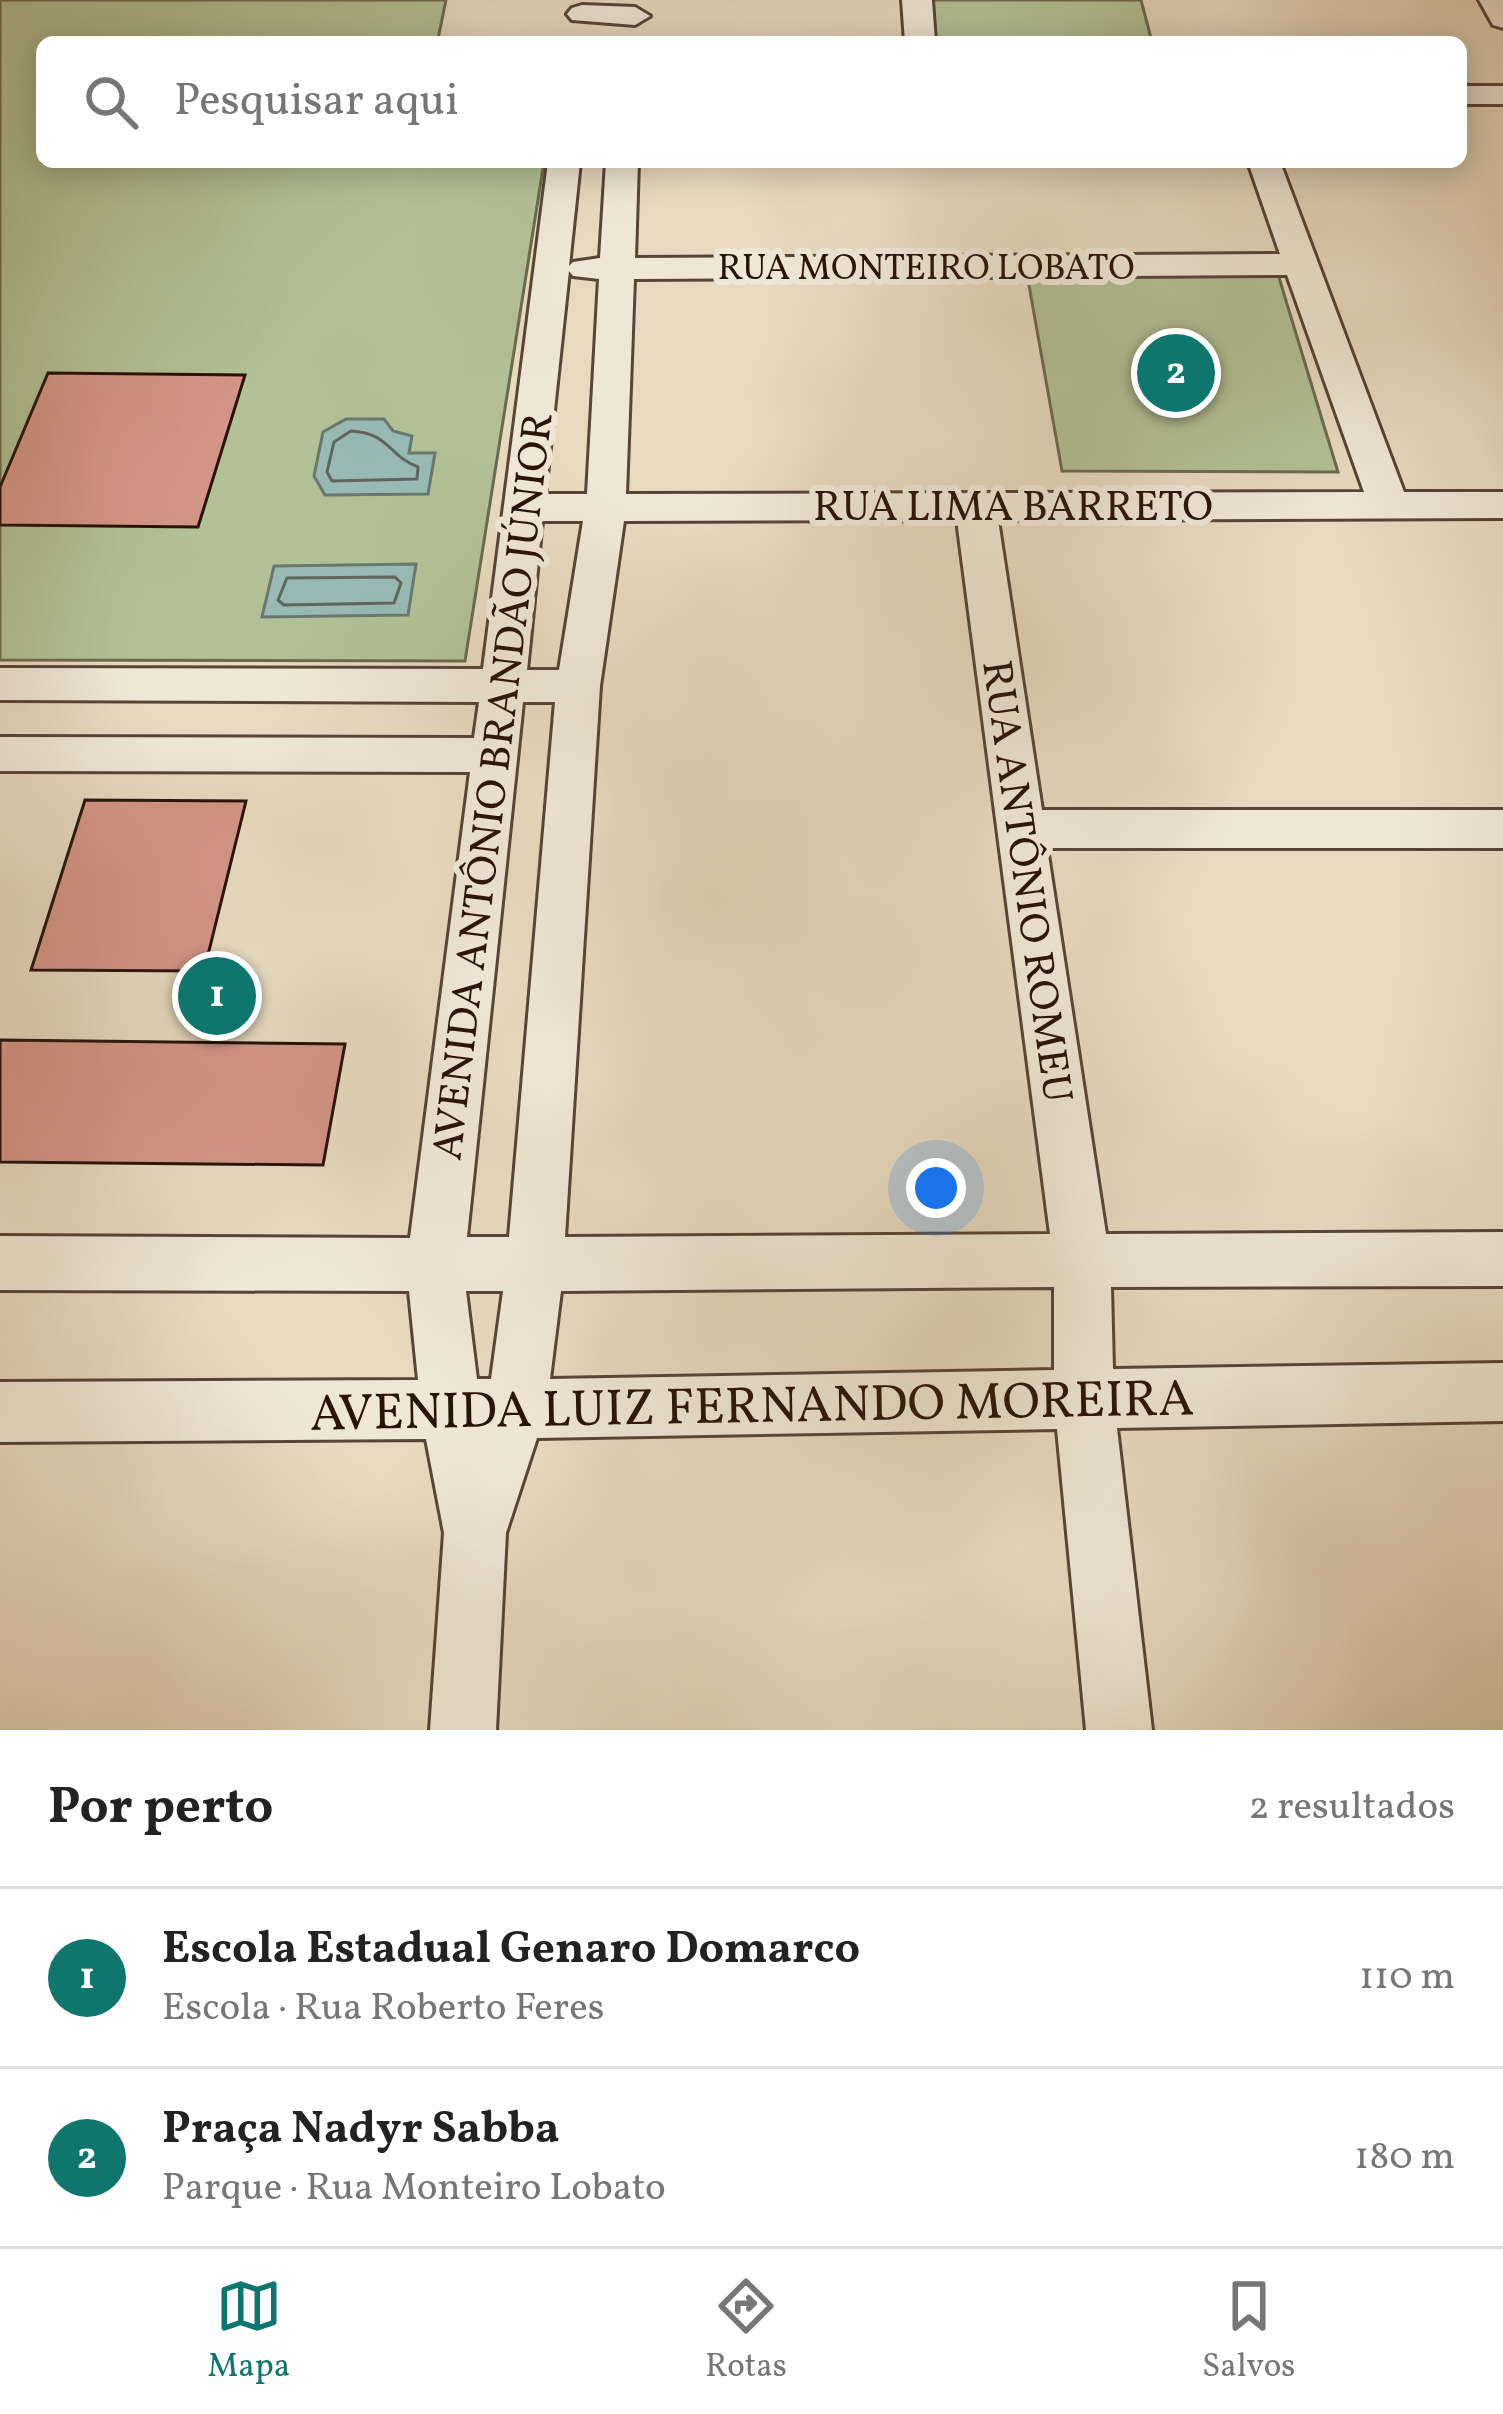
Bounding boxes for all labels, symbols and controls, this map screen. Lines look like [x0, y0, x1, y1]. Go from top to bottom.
search box [36, 36, 1467, 168]
icon: search [78, 69, 144, 135]
text: Pesquisar aqui [174, 71, 459, 134]
street label: RUA MONTEIRO LOBATO [718, 245, 1134, 295]
pin: 2 [1137, 328, 1215, 418]
street label: AVENIDA ANTÔNIO BRANDÃO JÚNIOR [420, 409, 571, 1164]
street label: RUA LIMA BARRETO [813, 480, 1213, 539]
street label: RUA ANTÔNIO ROMEU [964, 657, 1085, 1107]
pin: 1 [178, 951, 256, 1041]
your location [906, 1158, 966, 1218]
street label: AVENIDA LUIZ FERNANDO MOREIRA [309, 1365, 1195, 1452]
text: Por perto [48, 1773, 273, 1844]
text: 2 resultados [1249, 1781, 1455, 1835]
text: Escola Estadual Genaro Domarco [162, 1919, 860, 1982]
text: 1 [79, 1951, 95, 2005]
text: 110 m [1359, 1951, 1455, 2005]
text: Escola · Rua Roberto Feres [162, 1982, 604, 2036]
text: Praça Nadyr Sabba [162, 2099, 560, 2162]
text: 2 [77, 2131, 97, 2185]
text: 180 m [1354, 2131, 1455, 2185]
text: Parque · Rua Monteiro Lobato [162, 2162, 666, 2216]
tab: Mapa [208, 2273, 290, 2391]
tab: Rotas [705, 2273, 787, 2391]
tab: Salvos [1202, 2273, 1295, 2391]

